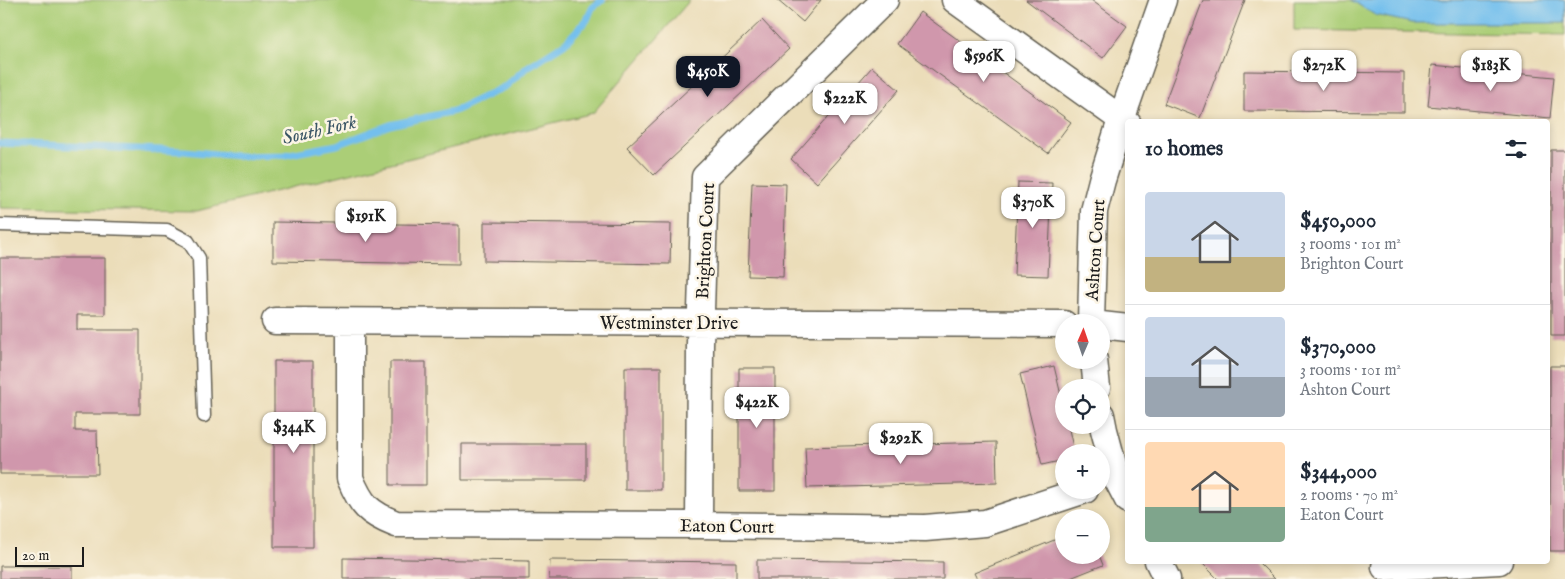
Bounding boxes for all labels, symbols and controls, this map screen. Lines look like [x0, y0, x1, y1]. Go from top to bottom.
pin: $596K [949, 41, 1019, 83]
text: $596K [964, 47, 1004, 67]
pin: $272K [1289, 49, 1359, 92]
pin: $183K [1456, 49, 1526, 92]
pin: $450K [673, 56, 743, 98]
text: $272K [1303, 56, 1345, 76]
text: $183K [1472, 56, 1510, 76]
text: $450K [687, 62, 729, 82]
pin: $222K [810, 82, 880, 125]
text: $222K [824, 89, 866, 109]
water label: South Fork [280, 111, 359, 151]
icon: filters [1502, 135, 1530, 163]
text: 10 homes [1145, 136, 1223, 163]
street label: Brighton Court [692, 182, 721, 300]
pin: $370K [998, 186, 1068, 229]
text: $370K [1012, 193, 1054, 213]
street label: Ashton Court [1081, 198, 1112, 303]
pin: $191K [331, 200, 401, 243]
text: $191K [346, 207, 386, 227]
text: $450,000 [1300, 208, 1376, 235]
icon: home [1185, 212, 1245, 272]
text: 3 rooms · 101 m² [1300, 235, 1401, 255]
text: Brighton Court [1300, 255, 1404, 275]
street label: Westminster Drive [600, 313, 738, 336]
north arrow [1055, 314, 1110, 369]
map controls [1055, 314, 1110, 564]
text: $370,000 [1300, 334, 1376, 361]
icon: home [1185, 337, 1245, 397]
text: 3 rooms · 101 m² [1300, 361, 1401, 381]
button: locate [1055, 379, 1110, 434]
text: Ashton Court [1300, 381, 1391, 401]
pin: $422K [722, 386, 792, 429]
text: $422K [735, 393, 779, 413]
pin: $344K [259, 412, 329, 454]
text: $344K [273, 418, 315, 438]
pin: $292K [866, 422, 936, 465]
text: $292K [880, 429, 922, 449]
button: + [1055, 444, 1110, 499]
text: $344,000 [1300, 459, 1377, 486]
icon: home [1185, 462, 1245, 522]
text: 2 rooms · 70 m² [1300, 486, 1398, 506]
text: Eaton Court [1300, 506, 1384, 526]
button: − [1055, 509, 1110, 564]
street label: Eaton Court [680, 515, 774, 540]
scale bar [15, 544, 84, 567]
text: 20 m [22, 547, 49, 565]

